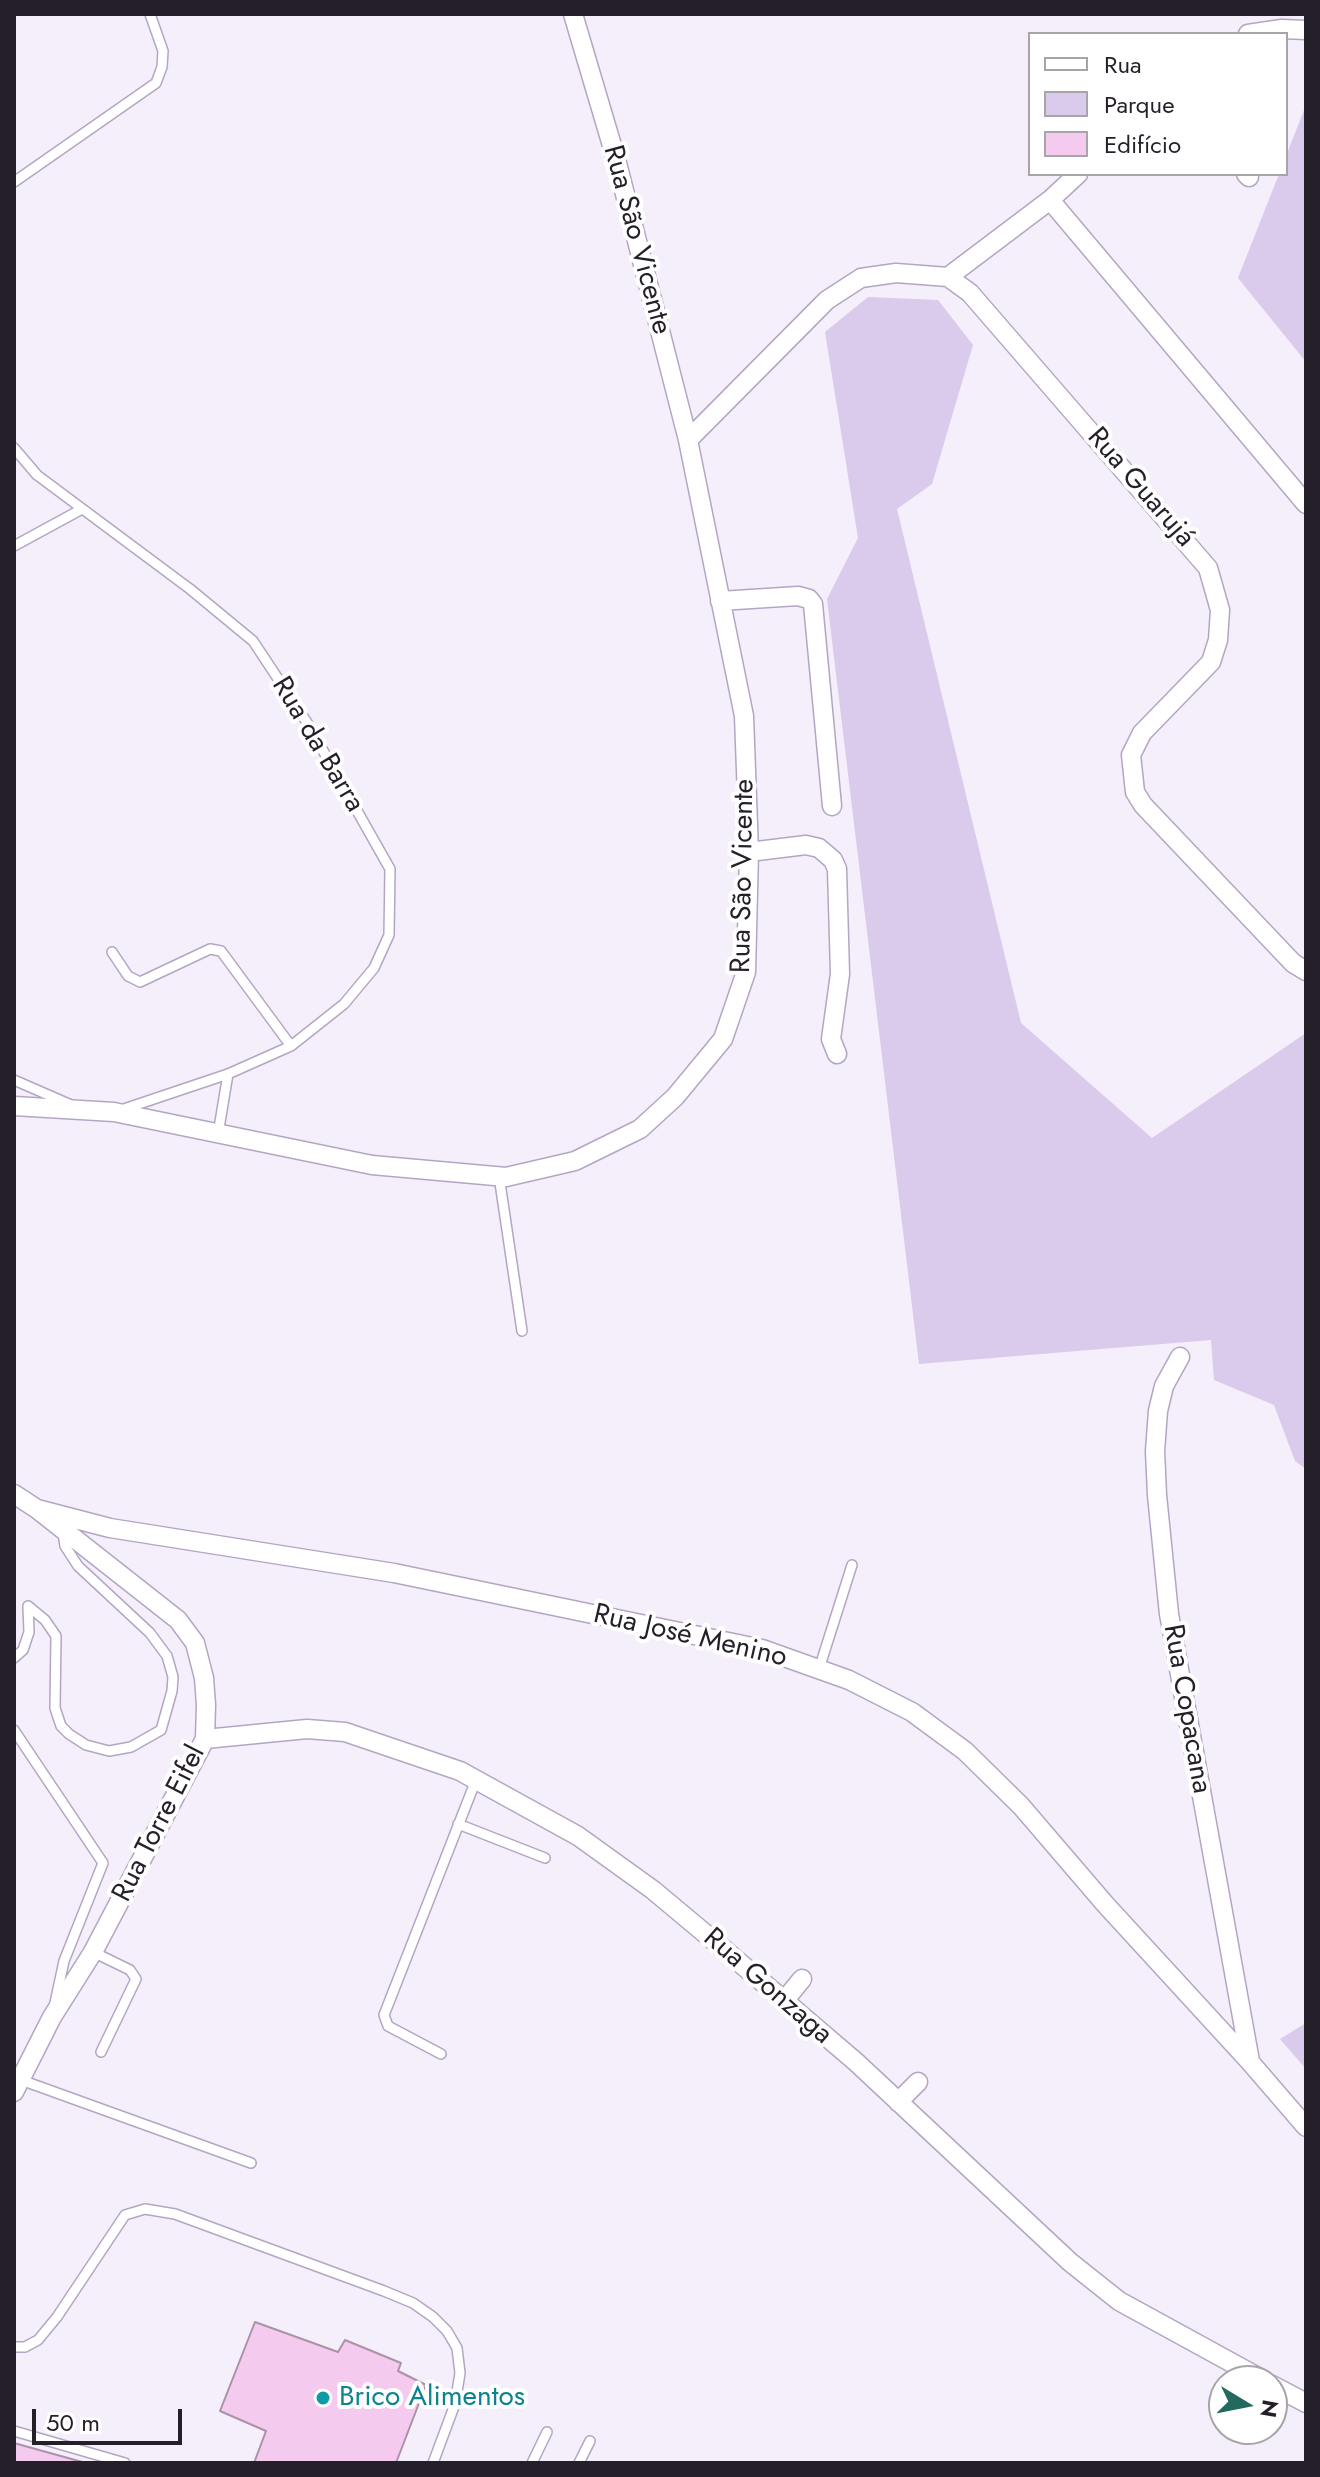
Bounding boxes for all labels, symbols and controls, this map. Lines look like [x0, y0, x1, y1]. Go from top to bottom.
legend [1028, 32, 1288, 176]
text: Rua [1104, 47, 1142, 82]
text: Parque [1104, 87, 1175, 122]
text: Edifício [1104, 127, 1181, 162]
street label: Rua São Vicente [595, 142, 677, 338]
street label: Rua Guarujá [1079, 422, 1201, 554]
street label: Rua da Barra [263, 671, 371, 819]
street label: Rua São Vicente [726, 779, 762, 973]
street label: Rua José Menino [590, 1598, 790, 1676]
street label: Rua Copacana [1155, 1622, 1217, 1796]
street label: Rua Torre Eifel [106, 1740, 214, 1908]
street label: Rua Gonzaga [696, 1922, 838, 2052]
north arrow [1208, 2365, 1288, 2445]
place label: Brico Alimentos [339, 2381, 525, 2415]
marker: Brico Alimentos [314, 2389, 332, 2407]
scale bar [36, 2393, 186, 2443]
text: N [1252, 2397, 1287, 2420]
text: 50 m [46, 2405, 100, 2440]

